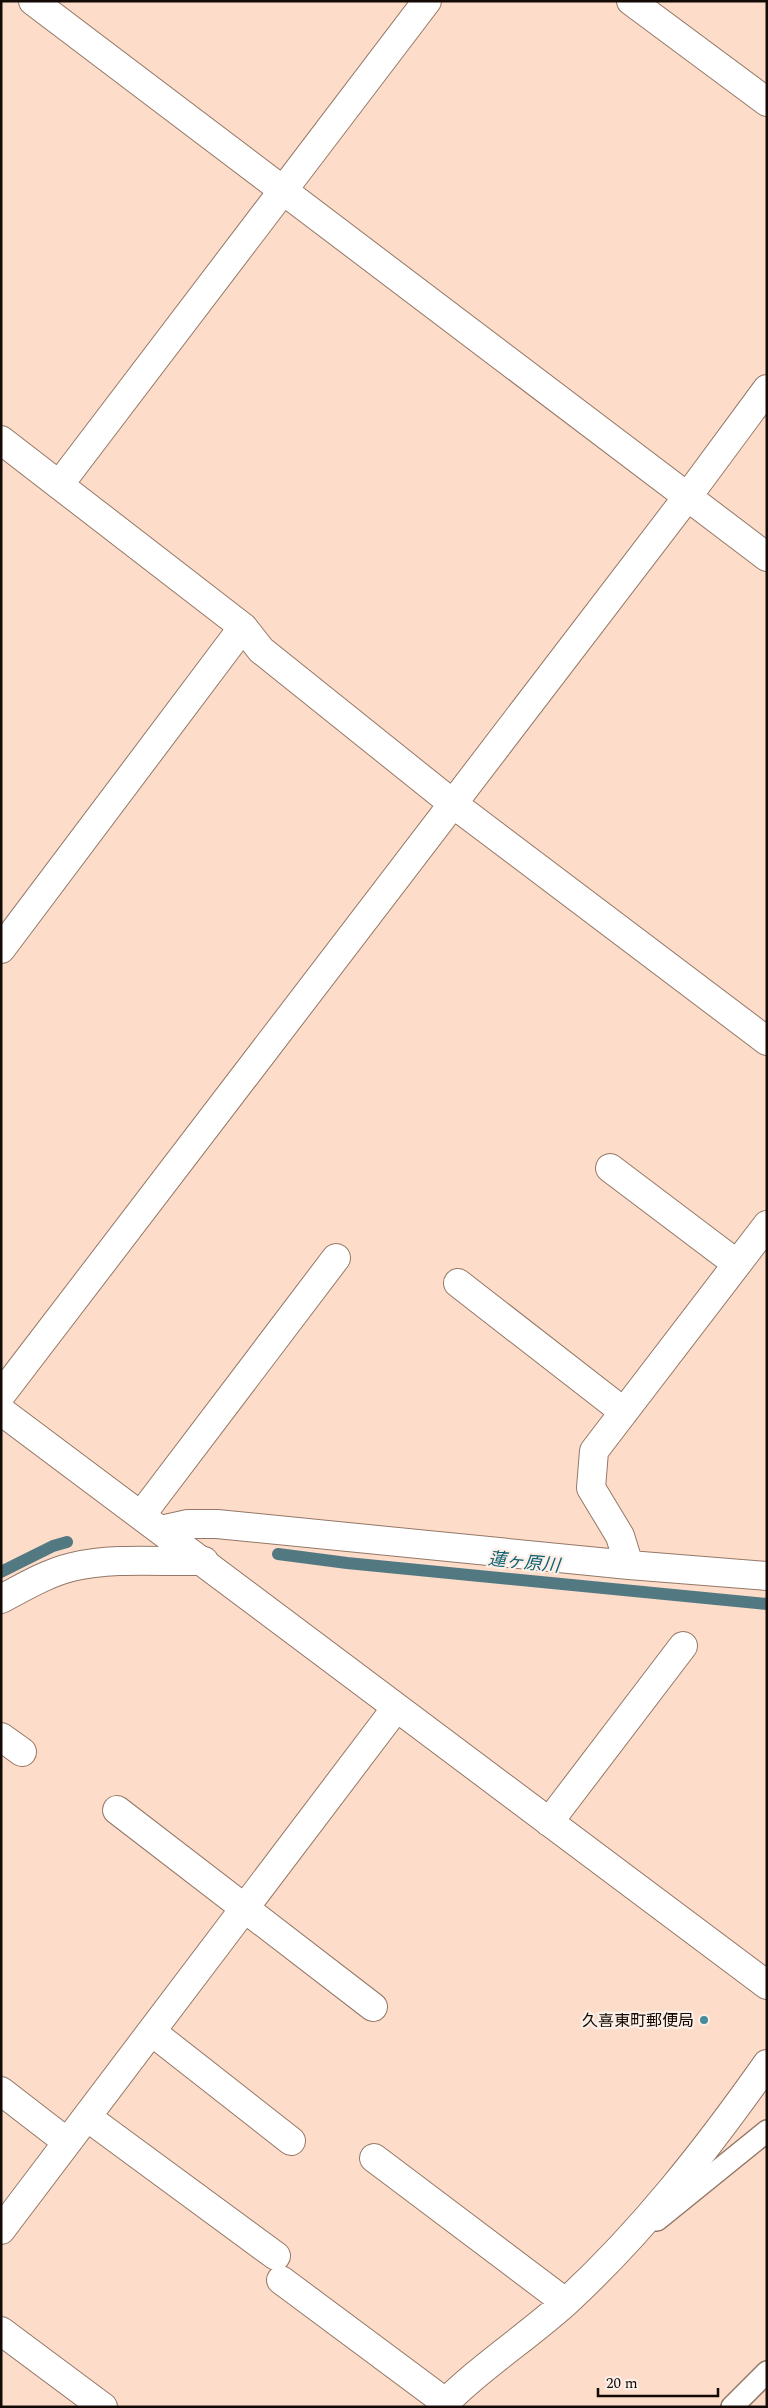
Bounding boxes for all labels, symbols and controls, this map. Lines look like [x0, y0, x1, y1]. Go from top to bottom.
water label: 蓮ヶ原川 [487, 1545, 563, 1580]
place label: 久喜東町郵便局 [582, 2009, 694, 2033]
marker: 久喜東町郵便局 [698, 2014, 710, 2026]
scale bar [598, 2366, 718, 2398]
text: 20 m [606, 2372, 638, 2395]

